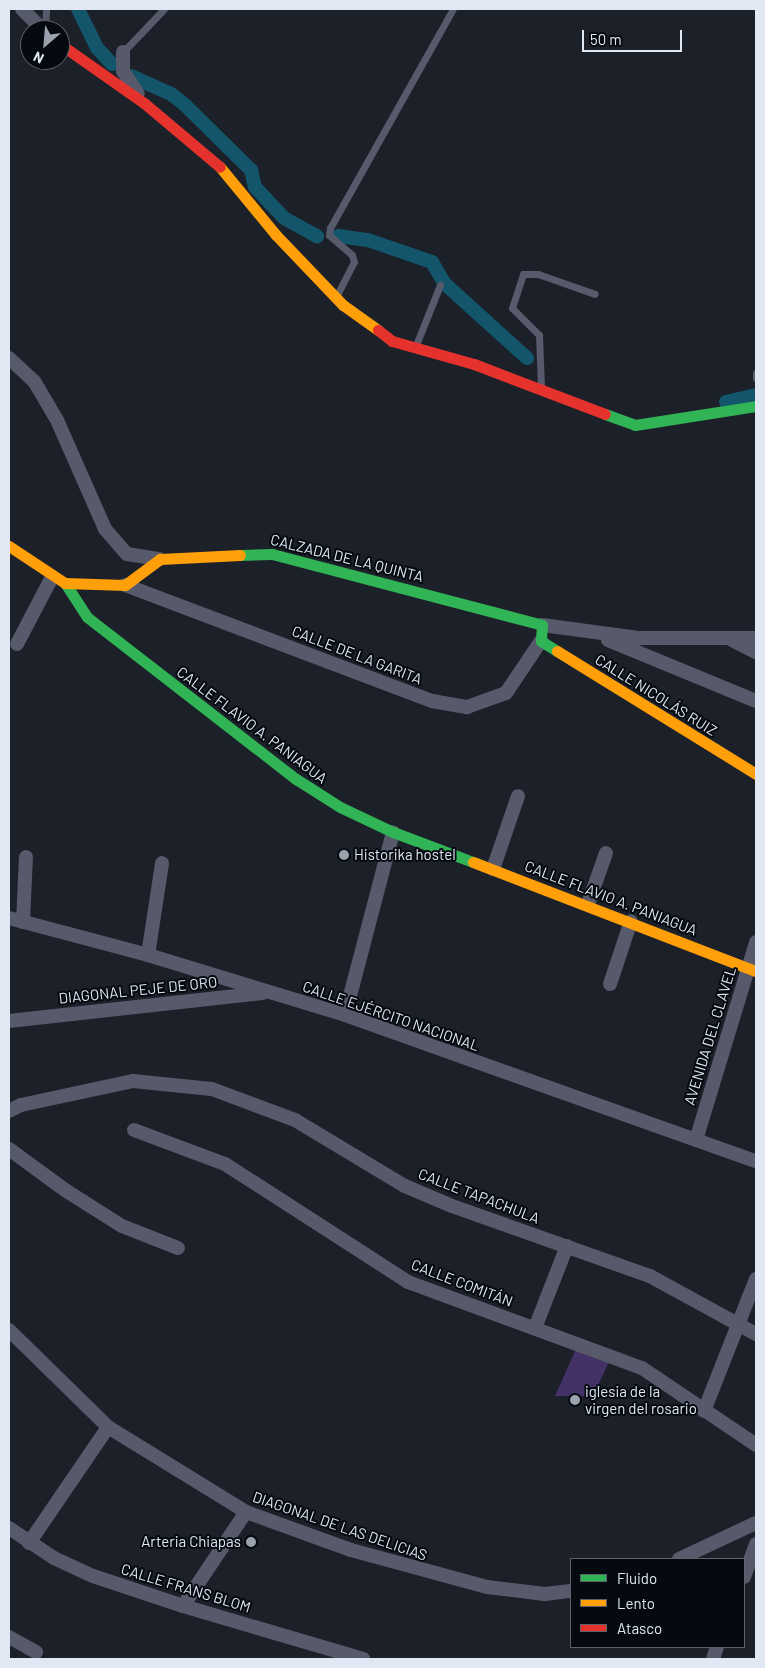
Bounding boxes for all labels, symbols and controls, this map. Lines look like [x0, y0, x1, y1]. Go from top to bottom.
north arrow [20, 20, 70, 70]
scale bar [585, 20, 685, 52]
text: 50 m [590, 30, 622, 48]
text: N [30, 48, 46, 68]
street label: CALZADA DE LA QUINTA [269, 530, 425, 586]
street label: CALLE DE LA GARITA [289, 622, 425, 688]
street label: CALLE NICOLÁS RUIZ [592, 650, 720, 740]
street label: CALLE FLAVIO A. PANIAGUA [173, 663, 331, 787]
place label: Historika hostel [354, 846, 456, 864]
marker: Historika hostel [338, 849, 350, 861]
street label: CALLE FLAVIO A. PANIAGUA [522, 857, 700, 939]
street label: AVENIDA DEL CLAVEL [680, 965, 740, 1107]
street label: DIAGONAL PEJE DE ORO [58, 973, 218, 1007]
street label: CALLE EJÉRCITO NACIONAL [300, 977, 482, 1055]
street label: CALLE TAPACHULA [416, 1165, 542, 1227]
street label: CALLE COMITÁN [409, 1255, 515, 1311]
place label: iglesia de la virgen del rosario [585, 1382, 697, 1417]
marker: iglesia de la virgen del rosario [569, 1394, 581, 1406]
street label: DIAGONAL DE LAS DELICIAS [250, 1488, 430, 1564]
place label: Arteria Chiapas [141, 1533, 241, 1551]
marker: Arteria Chiapas [245, 1536, 257, 1548]
legend [570, 1558, 745, 1648]
street label: CALLE FRANS BLOM [119, 1560, 253, 1616]
text: Fluido [617, 1569, 657, 1587]
text: Lento [617, 1594, 655, 1612]
text: Atasco [617, 1619, 662, 1637]

